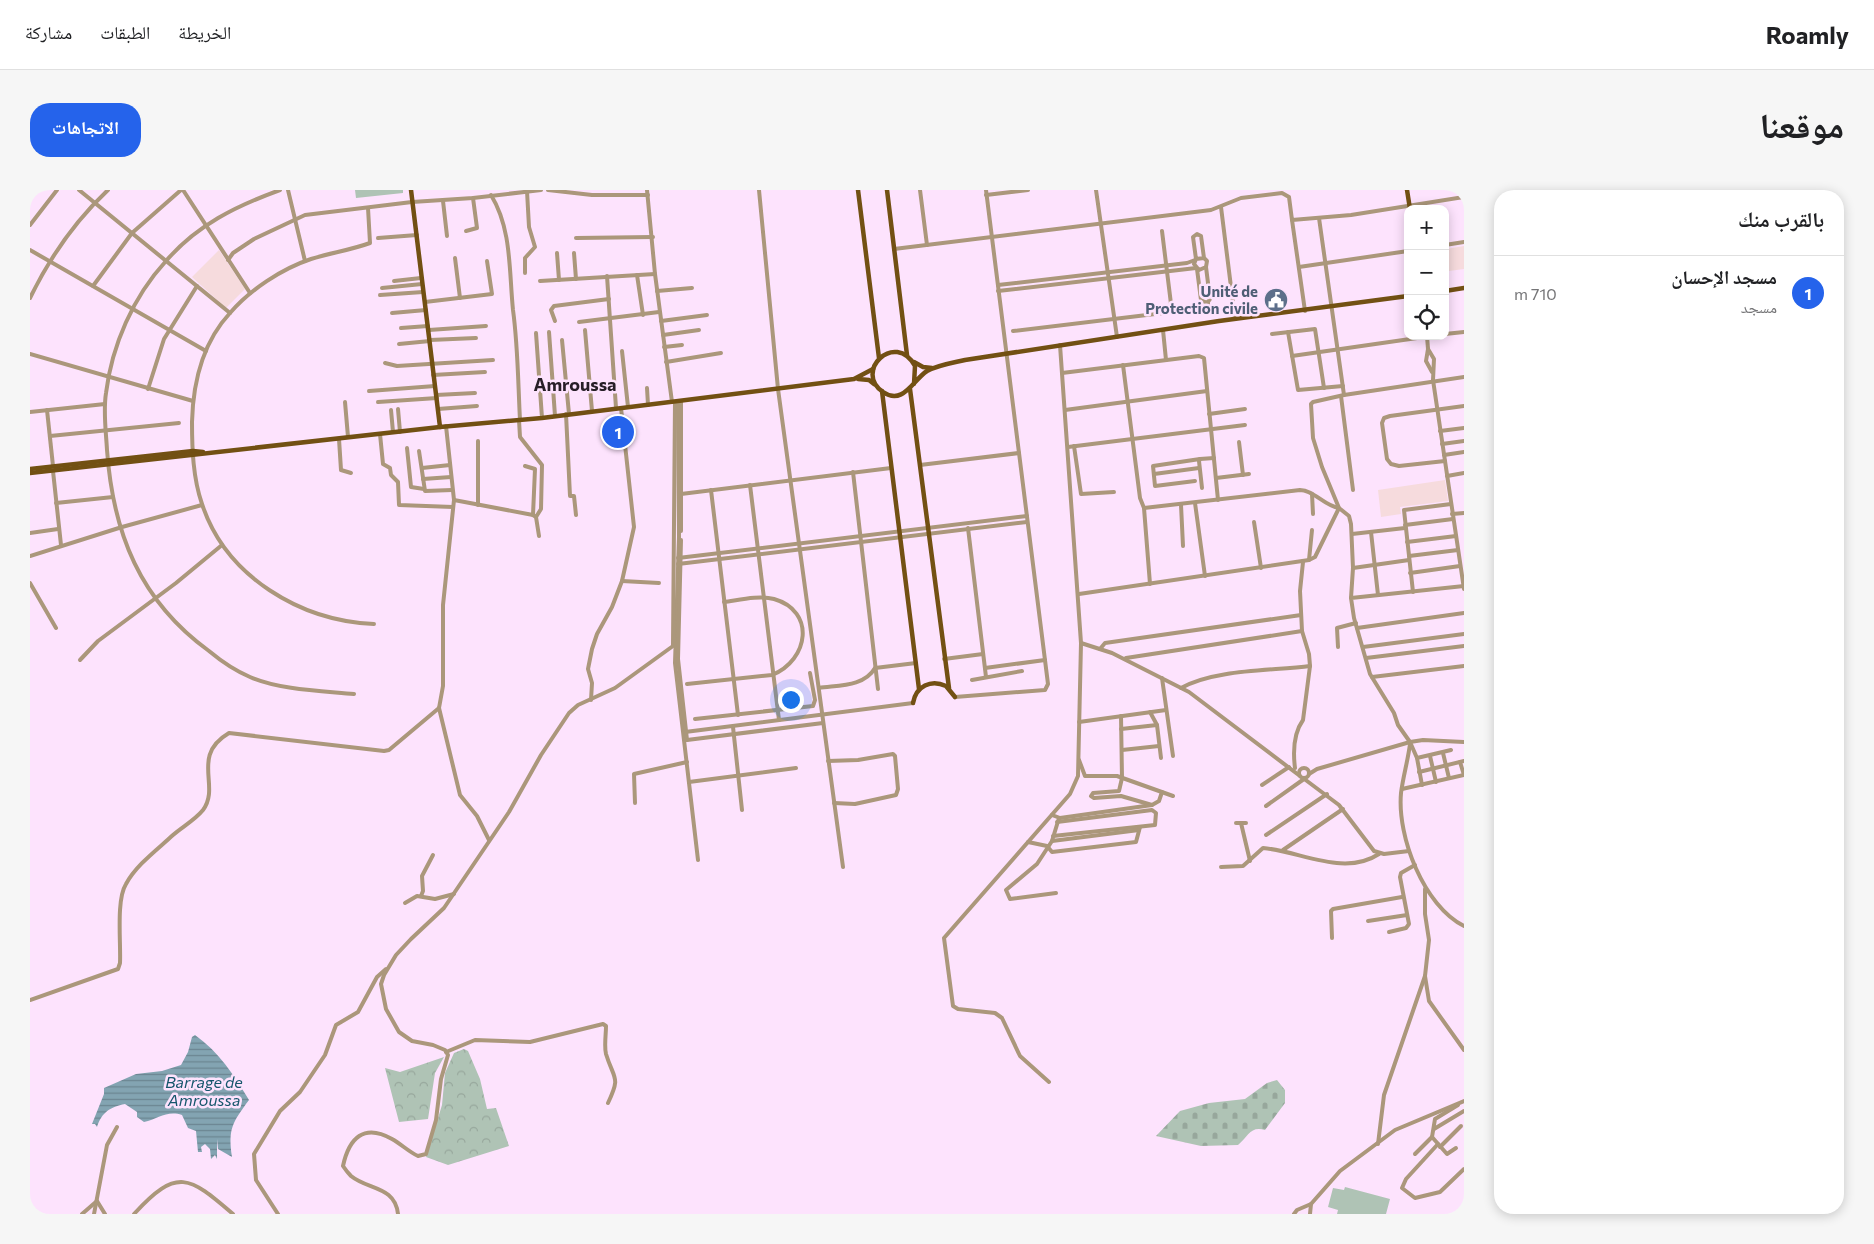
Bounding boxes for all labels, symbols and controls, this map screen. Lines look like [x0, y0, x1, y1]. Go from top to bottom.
text: Roamly [1766, 20, 1849, 49]
text: مشاركة [25, 21, 72, 43]
text: الطبقات [100, 21, 150, 43]
text: الخريطة [178, 21, 231, 43]
text: موقعنا [1759, 102, 1844, 145]
button: الاتجاهات [30, 103, 141, 157]
map controls [1404, 205, 1449, 340]
button: + [1404, 205, 1449, 250]
text: بالقرب منك [1738, 206, 1824, 231]
button: − [1404, 250, 1449, 295]
text: مسجد الإحسان [1671, 265, 1777, 288]
place label: Unité de Protection civile [1145, 282, 1258, 317]
text: 710 m [1514, 284, 1557, 303]
text: 1 [1804, 284, 1812, 303]
public building icon: Unité de Protection civile [1263, 287, 1289, 313]
button: locate [1404, 295, 1449, 340]
text: مسجد [1741, 297, 1777, 316]
district label: Amroussa [533, 373, 617, 395]
pin: 1 [602, 413, 634, 451]
your location [778, 687, 804, 713]
water label: Barrage de Amroussa [165, 1072, 243, 1109]

